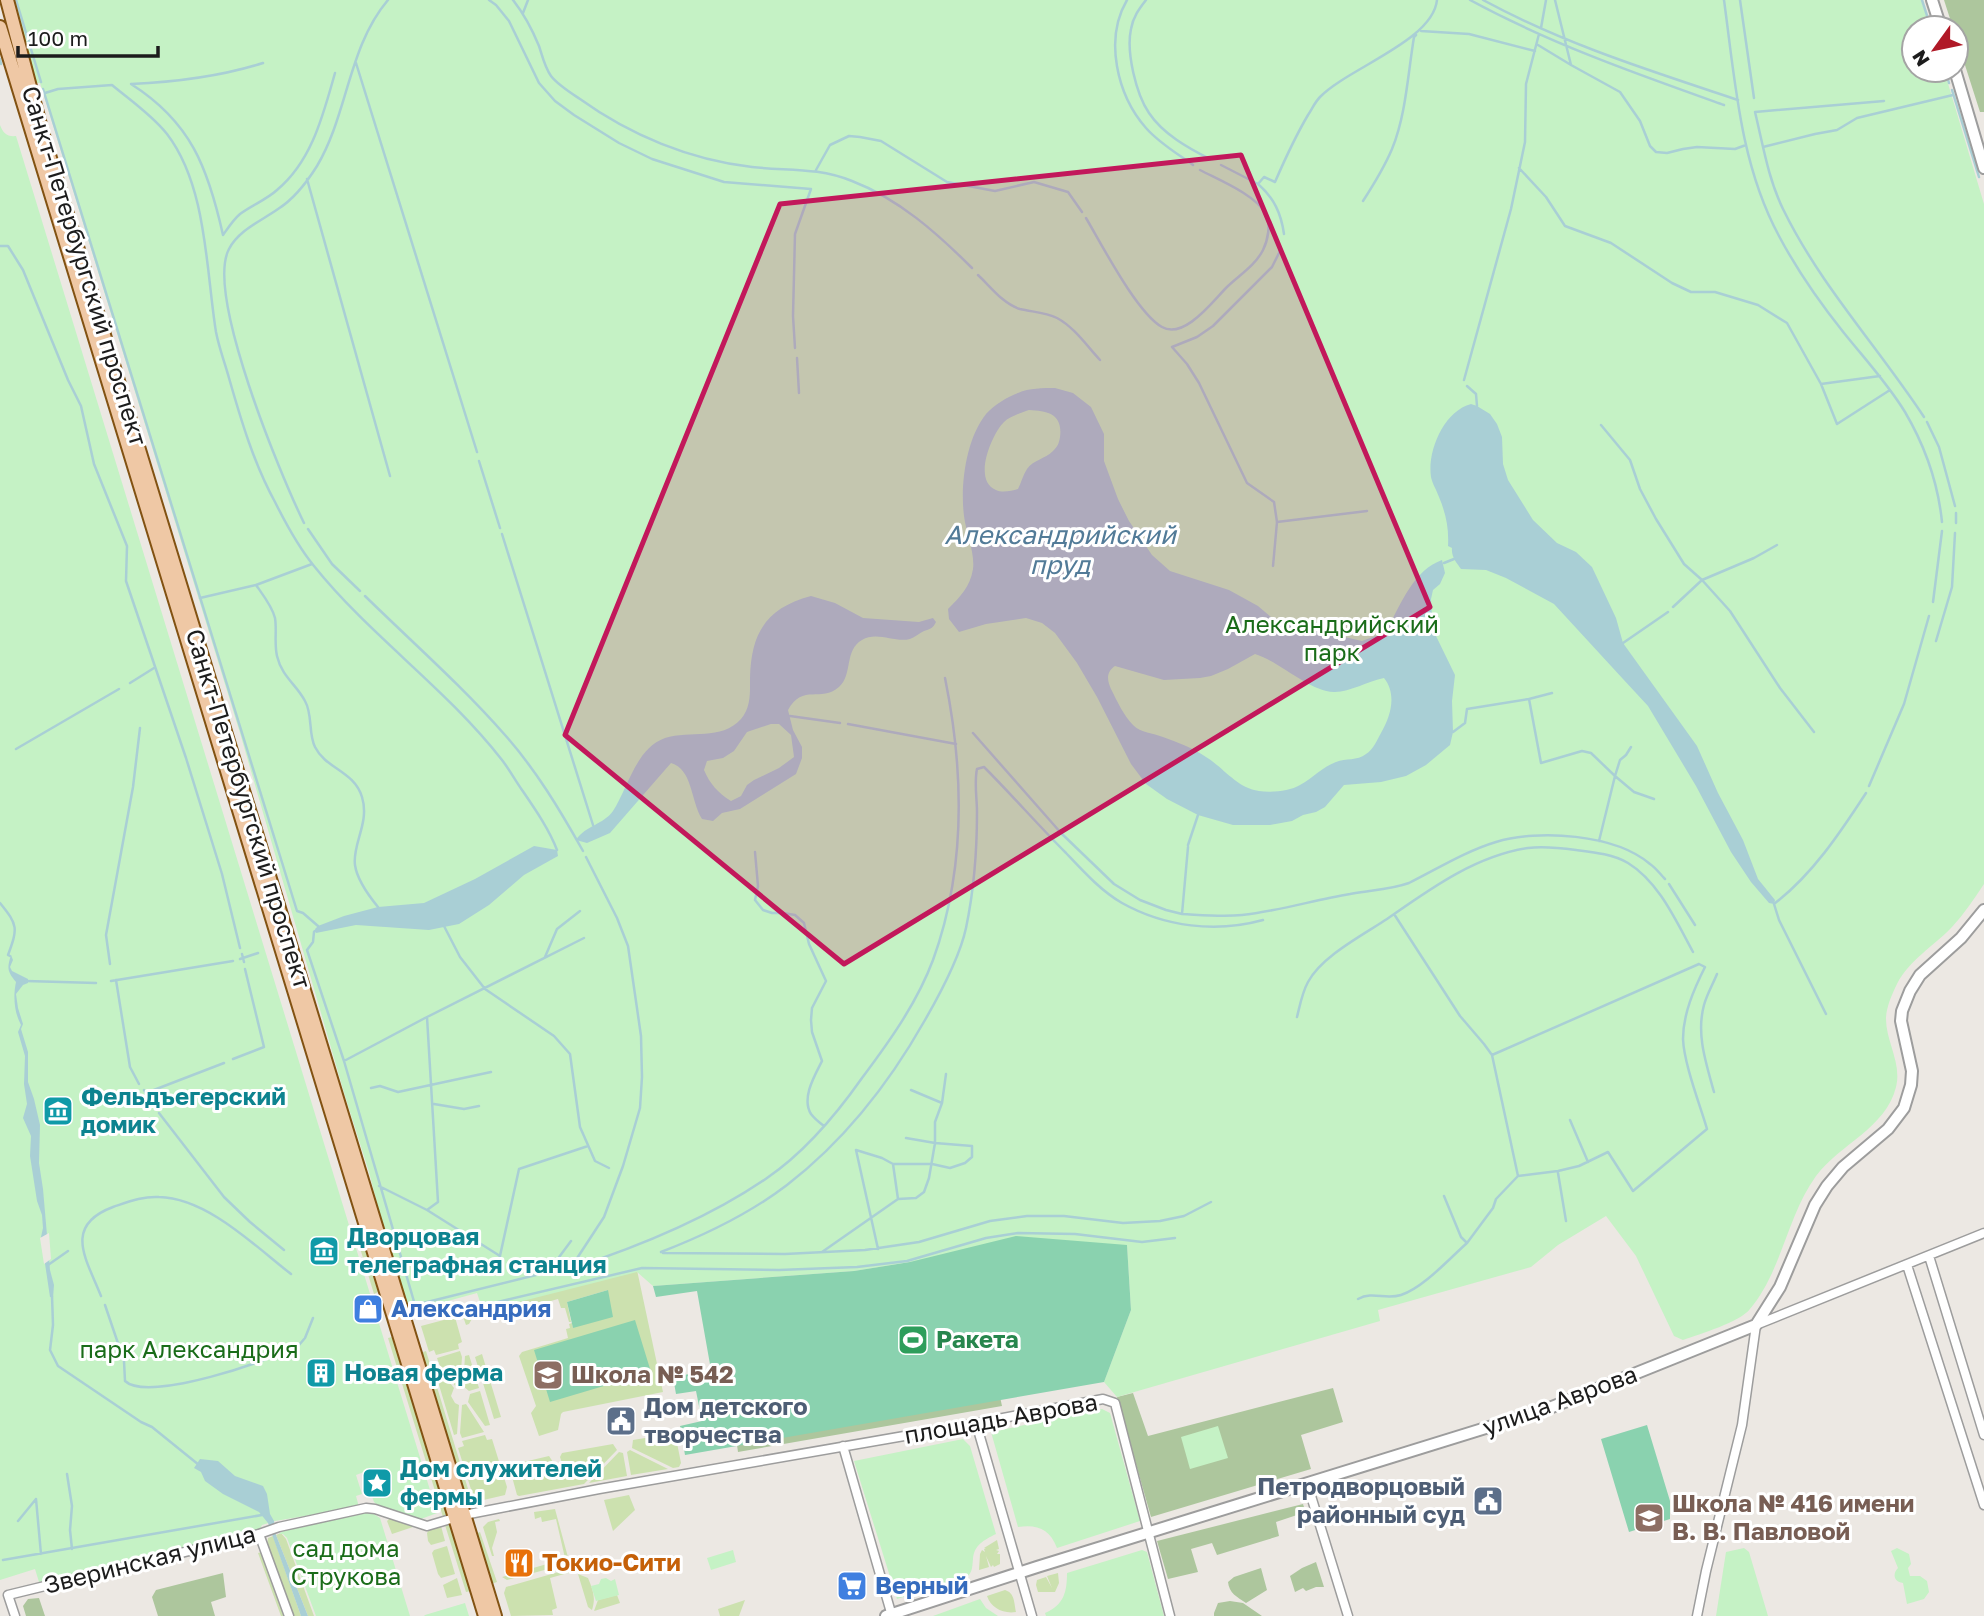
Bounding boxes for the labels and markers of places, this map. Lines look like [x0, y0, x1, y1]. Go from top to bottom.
place label: Фельдъегерский домик [81, 1081, 286, 1138]
museum icon: Фельдъегерский домик [41, 1094, 75, 1128]
place label: Дворцовая телеграфная станция [347, 1221, 606, 1278]
museum icon: Дворцовая телеграфная станция [307, 1234, 341, 1268]
shop icon: Александрия [351, 1292, 385, 1326]
place label: Александрия [391, 1293, 551, 1322]
sports icon: Ракета [896, 1323, 930, 1357]
place label: Ракета [936, 1324, 1019, 1353]
building icon: Новая ферма [304, 1356, 338, 1390]
place label: Новая ферма [344, 1357, 503, 1386]
school or university icon: Школа № 542 [531, 1358, 565, 1392]
place label: Школа № 542 [571, 1359, 734, 1388]
place label: Дом детского творчества [644, 1391, 808, 1448]
public building icon: Дом детского творчества [604, 1404, 638, 1438]
place label: Дом служителей фермы [400, 1453, 602, 1510]
place icon: Дом служителей фермы [360, 1466, 394, 1500]
place label: Петродворцовый районный суд [1257, 1471, 1465, 1528]
public building icon: Петродворцовый районный суд [1471, 1484, 1505, 1518]
place label: Школа № 416 имени В. В. Павловой [1672, 1488, 1914, 1545]
school or university icon: Школа № 416 имени В. В. Павловой [1632, 1501, 1666, 1535]
restaurant icon: Токио-Сити [502, 1546, 536, 1580]
place label: Токио-Сити [542, 1547, 681, 1576]
supermarket icon: Верный [835, 1569, 869, 1603]
place label: Верный [875, 1570, 968, 1599]

